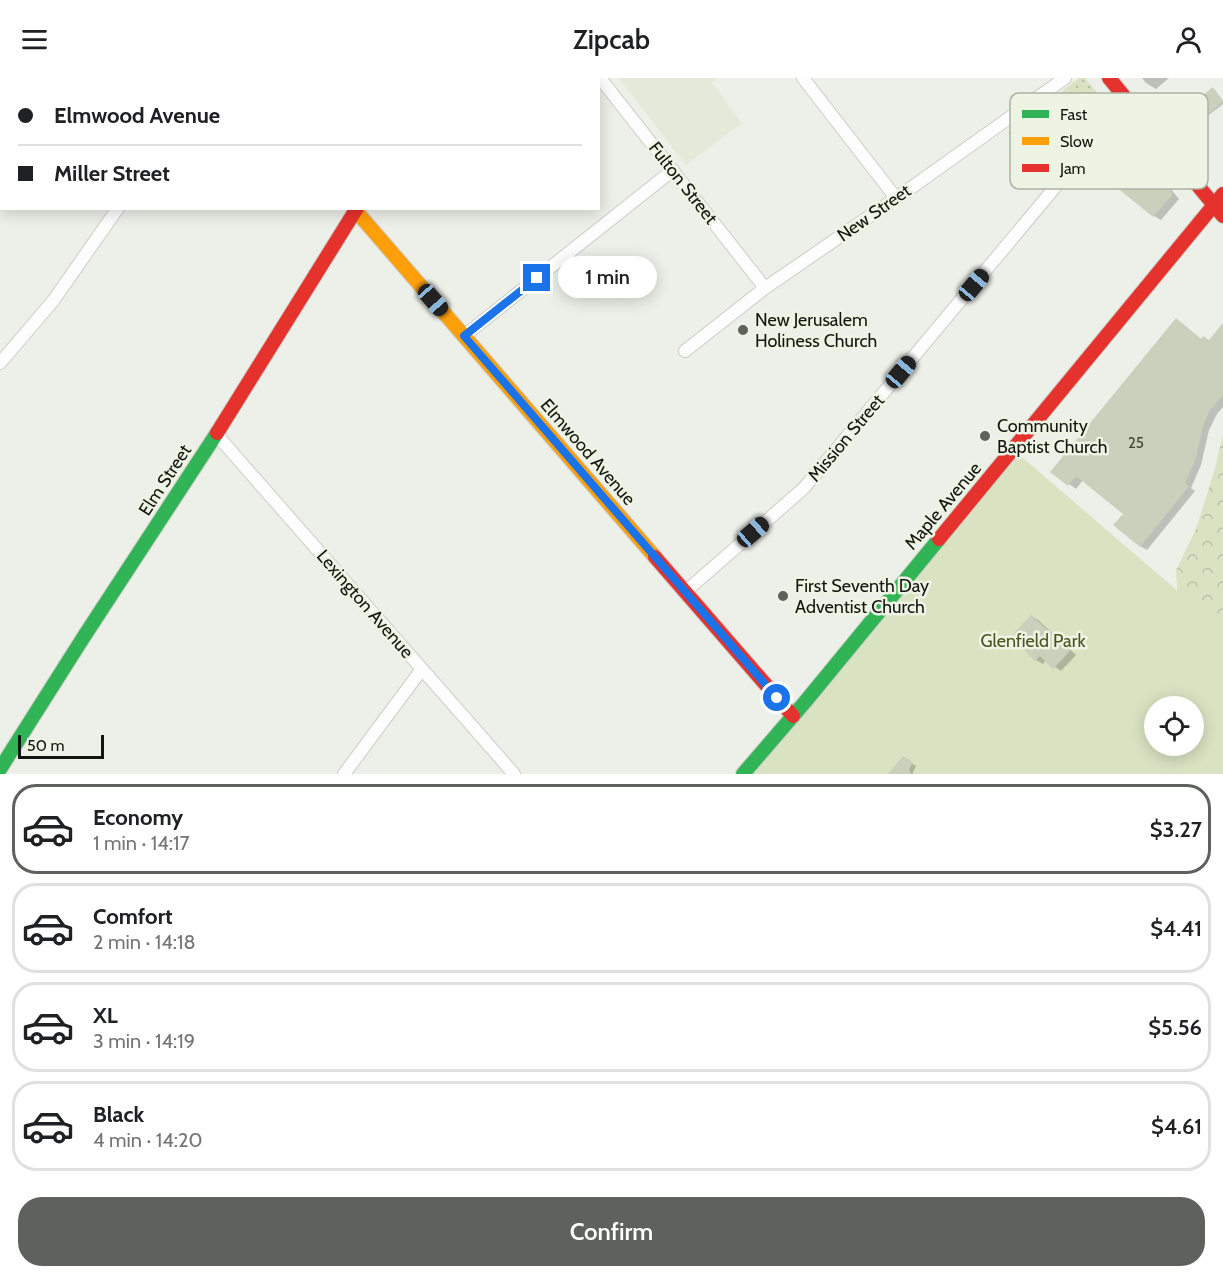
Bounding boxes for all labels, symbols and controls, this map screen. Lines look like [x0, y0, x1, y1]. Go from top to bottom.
icon: menu [18, 23, 51, 56]
text: Zipcab [573, 23, 650, 56]
icon: person [1172, 23, 1205, 56]
legend [1010, 93, 1208, 189]
text: Elmwood Avenue [54, 102, 220, 129]
text: Fast [1060, 105, 1088, 124]
text: Slow [1060, 132, 1094, 151]
street label: Fulton Street [644, 137, 722, 229]
text: Jam [1059, 159, 1086, 178]
text: Miller Street [54, 160, 170, 187]
street label: New Street [833, 180, 915, 246]
callout: 1 min [558, 257, 657, 299]
route end [523, 264, 550, 291]
text: 1 min [585, 265, 630, 289]
car [956, 265, 992, 305]
car [414, 281, 452, 319]
place label: New Jerusalem Holiness Church [755, 309, 877, 352]
marker: New Jerusalem Holiness Church [736, 323, 750, 337]
car [883, 352, 919, 392]
street label: Mission Street [803, 390, 889, 486]
street label: Elmwood Avenue [536, 394, 640, 510]
place label: Community Baptist Church [997, 415, 1107, 458]
marker: Community Baptist Church [978, 429, 992, 443]
house number: 25 [1128, 434, 1144, 452]
street label: Elm Street [134, 440, 196, 520]
street label: Maple Avenue [900, 458, 986, 554]
car [734, 513, 772, 551]
street label: Lexington Avenue [312, 545, 418, 663]
place label: First Seventh Day Adventist Church [795, 575, 929, 618]
marker: First Seventh Day Adventist Church [776, 589, 790, 603]
park label: Glenfield Park [981, 630, 1086, 652]
route start [763, 684, 790, 711]
map controls [1144, 696, 1204, 756]
button: locate [1144, 696, 1204, 756]
scale bar [18, 732, 104, 760]
text: 50 m [27, 736, 64, 755]
icon: car [21, 802, 75, 856]
text: Economy [93, 804, 183, 831]
text: $3.27 [1150, 816, 1202, 843]
text: 1 min · 14:17 [93, 831, 190, 855]
icon: car [21, 901, 75, 955]
text: Comfort [93, 903, 172, 930]
text: $4.41 [1150, 915, 1202, 942]
text: 2 min · 14:18 [93, 930, 196, 954]
icon: car [21, 1000, 75, 1054]
text: XL [93, 1002, 118, 1029]
text: $5.56 [1148, 1014, 1202, 1041]
text: 3 min · 14:19 [93, 1029, 195, 1053]
icon: car [21, 1099, 75, 1153]
text: Black [93, 1101, 144, 1128]
text: $4.61 [1151, 1113, 1202, 1140]
text: 4 min · 14:20 [93, 1128, 202, 1152]
button: Confirm [18, 1197, 1205, 1266]

